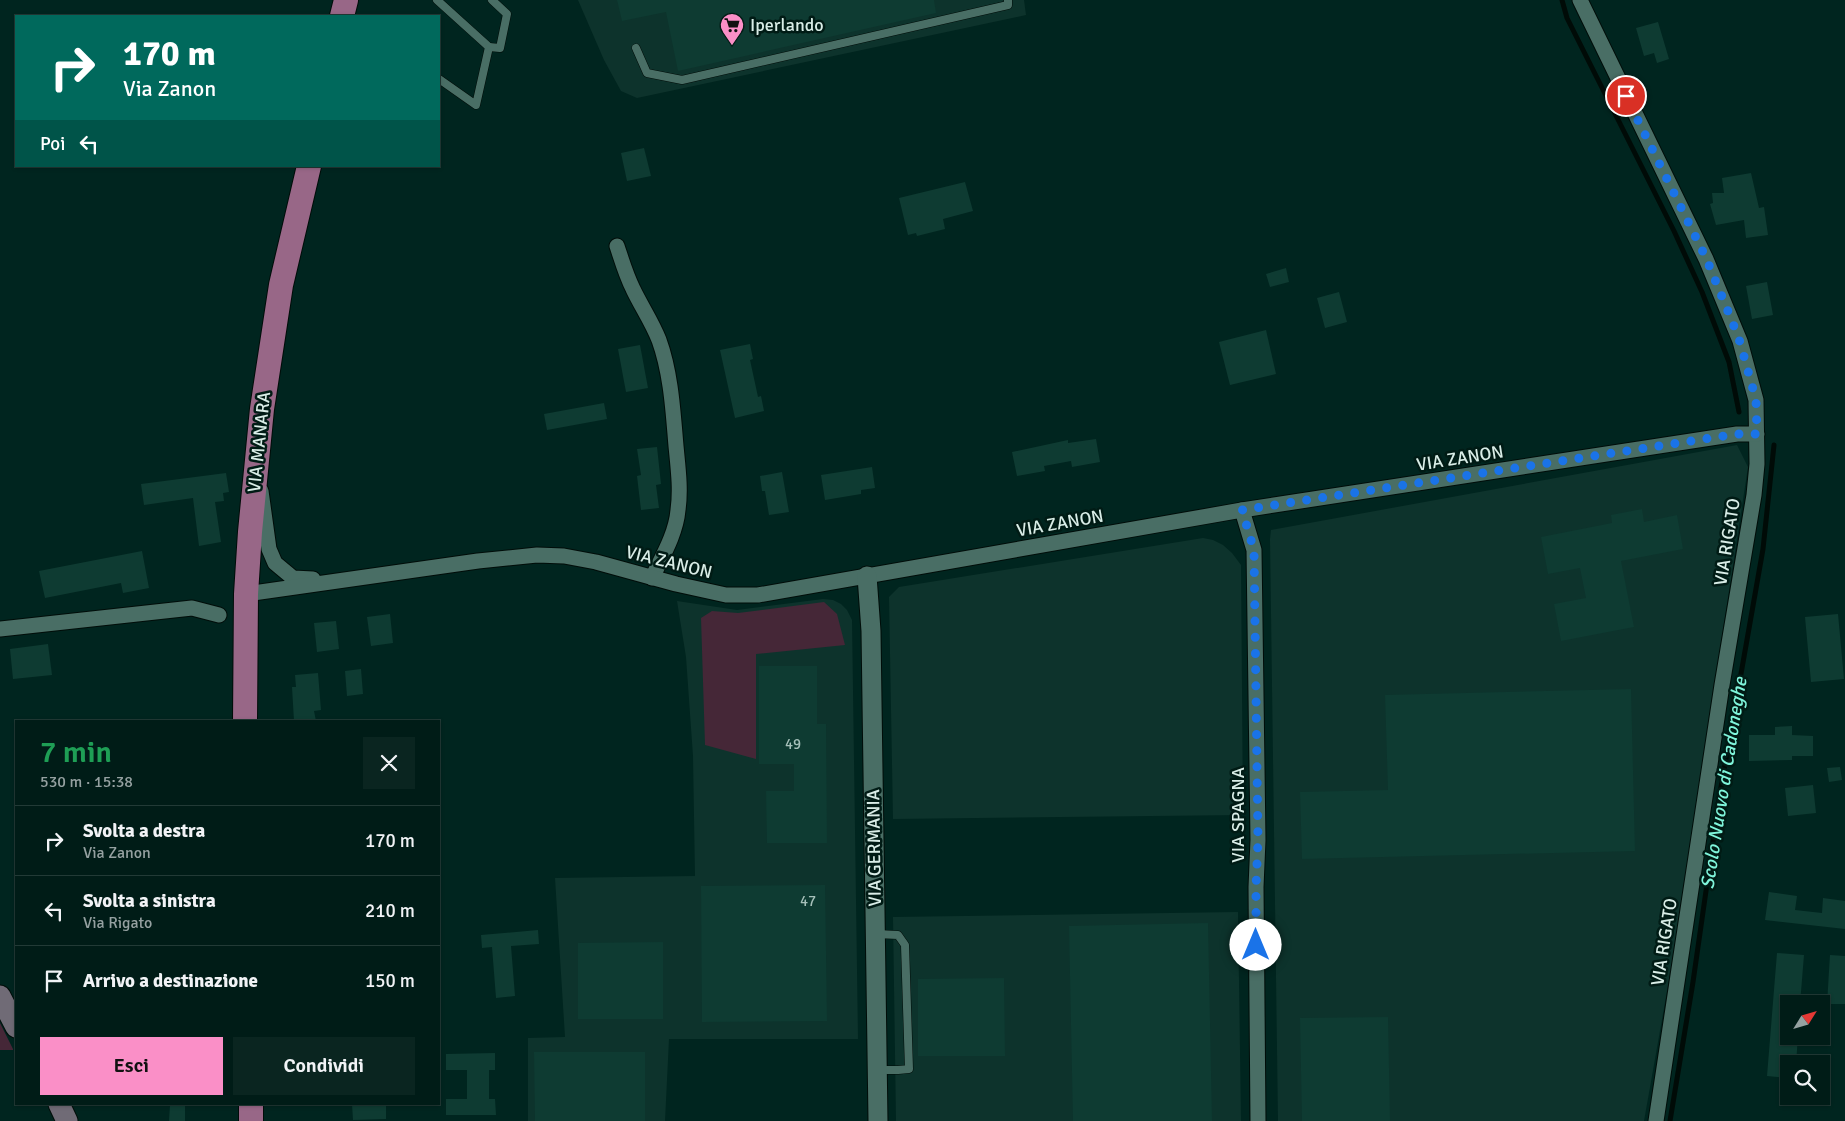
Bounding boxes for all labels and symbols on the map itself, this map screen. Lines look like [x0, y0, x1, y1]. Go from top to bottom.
supermarket icon: Iperlando [719, 12, 745, 46]
place label: Iperlando [750, 14, 824, 36]
pin [1605, 75, 1647, 117]
street label: VIA MANARA [243, 391, 275, 493]
street label: VIA ZANON [1415, 440, 1505, 476]
street label: VIA RIGATO [1709, 497, 1745, 587]
street label: VIA ZANON [1015, 505, 1105, 541]
street label: VIA ZANON [624, 541, 714, 583]
water label: Scolo Nuovo di Cadoneghe [1695, 674, 1753, 891]
house number: 49 [785, 735, 801, 753]
street label: VIA SPAGNA [1227, 767, 1249, 863]
street label: VIA GERMANIA [862, 789, 886, 907]
house number: 47 [800, 892, 816, 910]
street label: VIA RIGATO [1646, 897, 1682, 987]
position arrow [1229, 918, 1281, 970]
north arrow [1780, 995, 1830, 1045]

